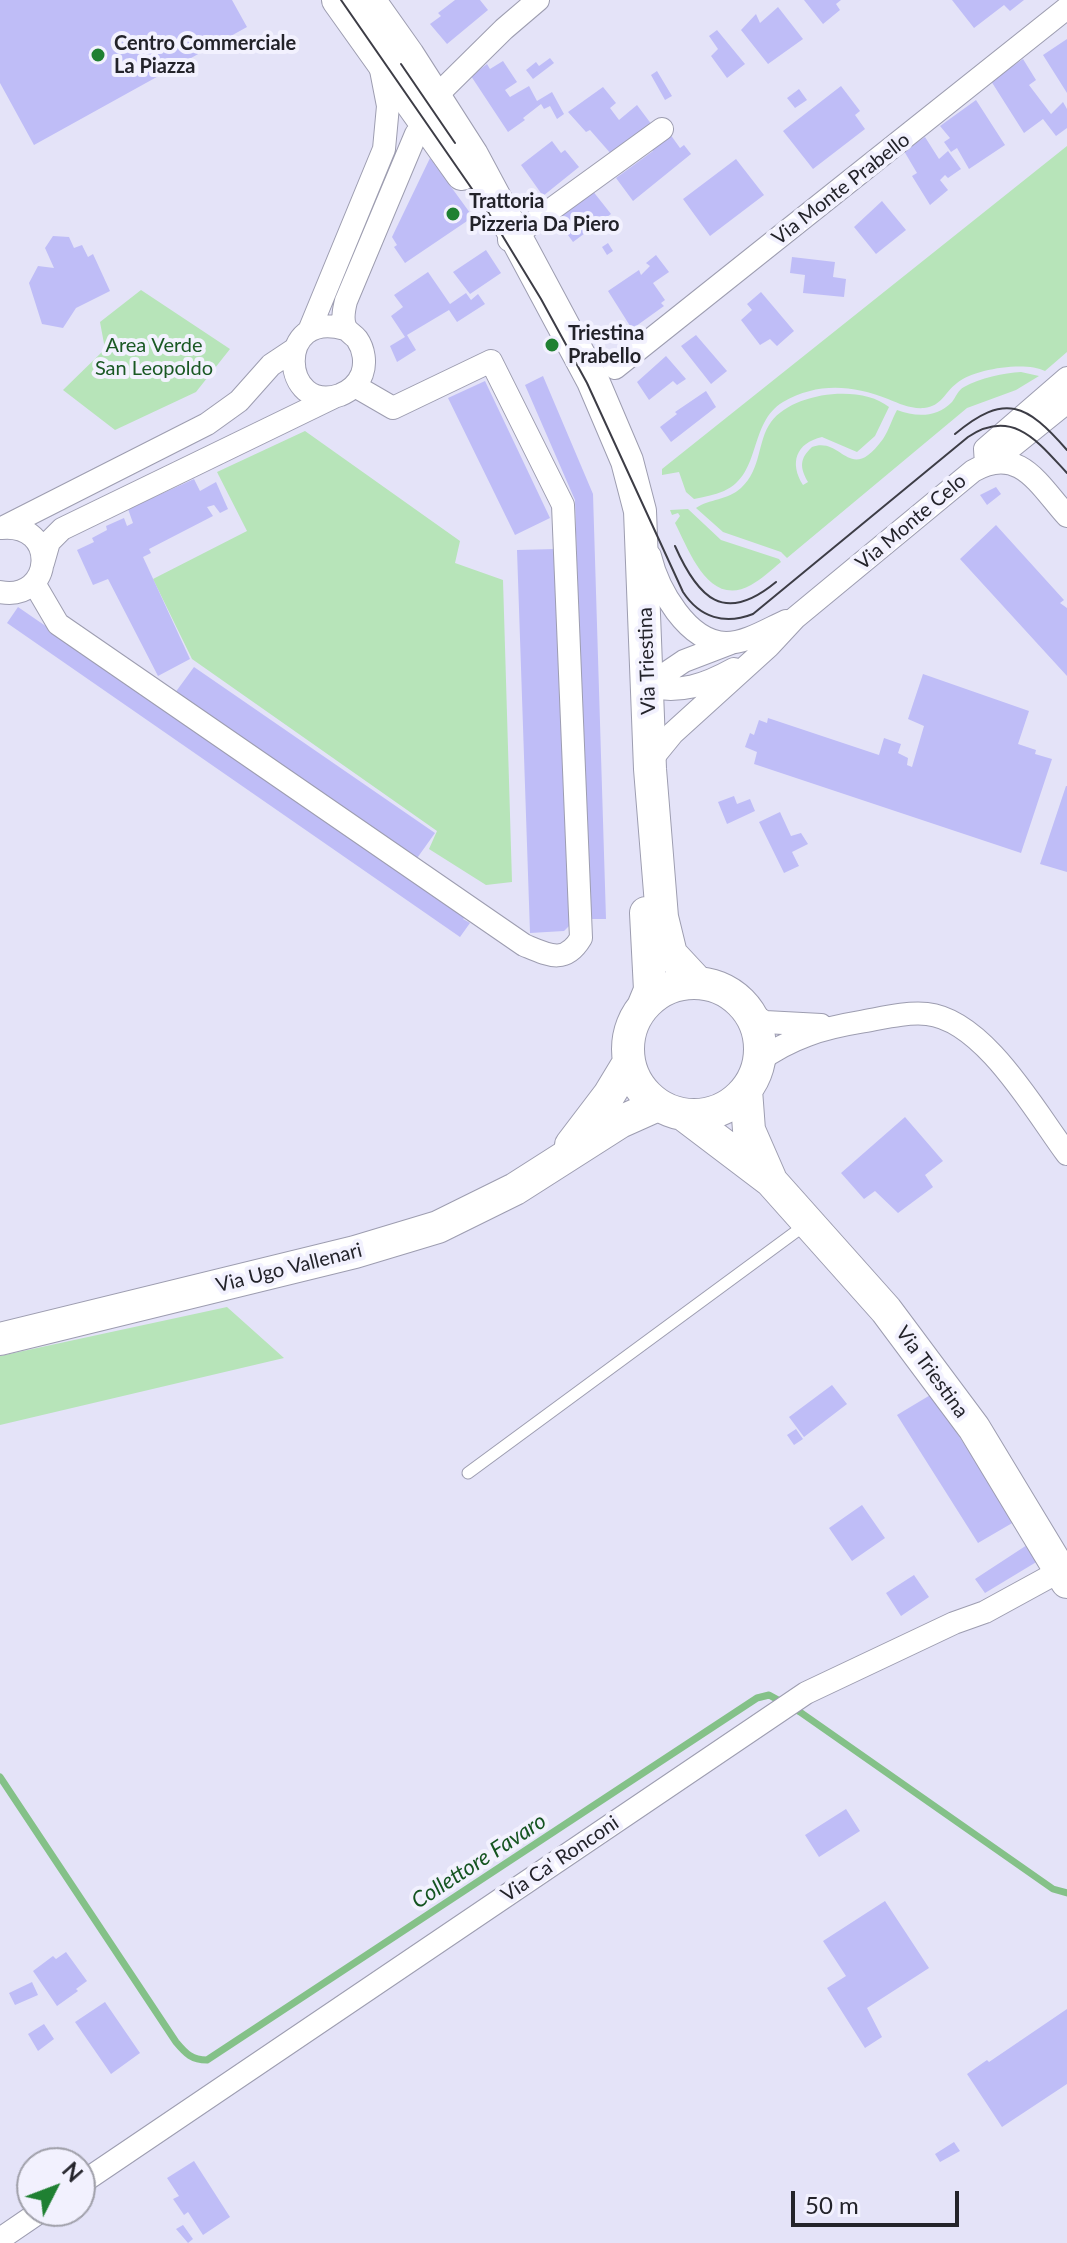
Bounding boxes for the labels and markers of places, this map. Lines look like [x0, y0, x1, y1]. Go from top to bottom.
place label: Centro Commerciale La Piazza [114, 32, 296, 79]
marker: Centro Commerciale La Piazza [89, 46, 107, 64]
place label: Trattoria Pizzeria Da Piero [469, 190, 620, 237]
marker: Trattoria Pizzeria Da Piero [444, 205, 462, 223]
place label: Triestina Prabello [568, 322, 644, 369]
marker: Triestina Prabello [543, 336, 561, 354]

